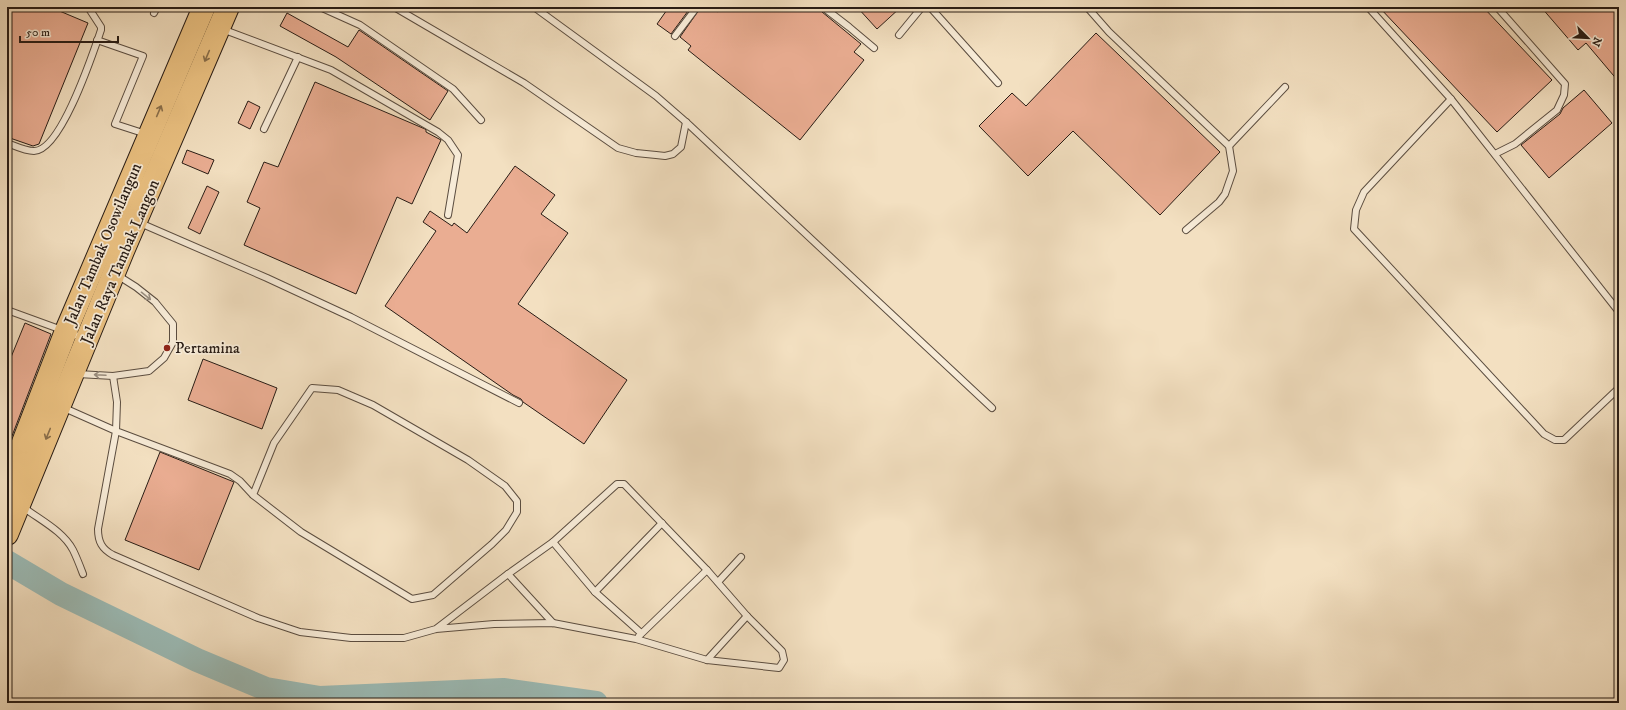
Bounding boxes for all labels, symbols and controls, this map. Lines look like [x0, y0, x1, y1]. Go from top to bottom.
scale bar [20, 18, 118, 44]
north arrow [1568, 18, 1608, 58]
text: 50 m [26, 25, 50, 40]
text: N [1588, 35, 1604, 49]
one-way arrow [203, 49, 211, 61]
one-way arrow [156, 105, 164, 117]
street label: Jalan Tambak Osowilangun [59, 159, 146, 330]
street label: Jalan Raya Tambak Langon [75, 176, 164, 349]
one-way arrow [141, 291, 152, 300]
place label: Pertamina [175, 338, 240, 358]
marker: Pertamina [162, 343, 172, 353]
one-way arrow [94, 371, 107, 379]
one-way arrow [44, 427, 52, 439]

